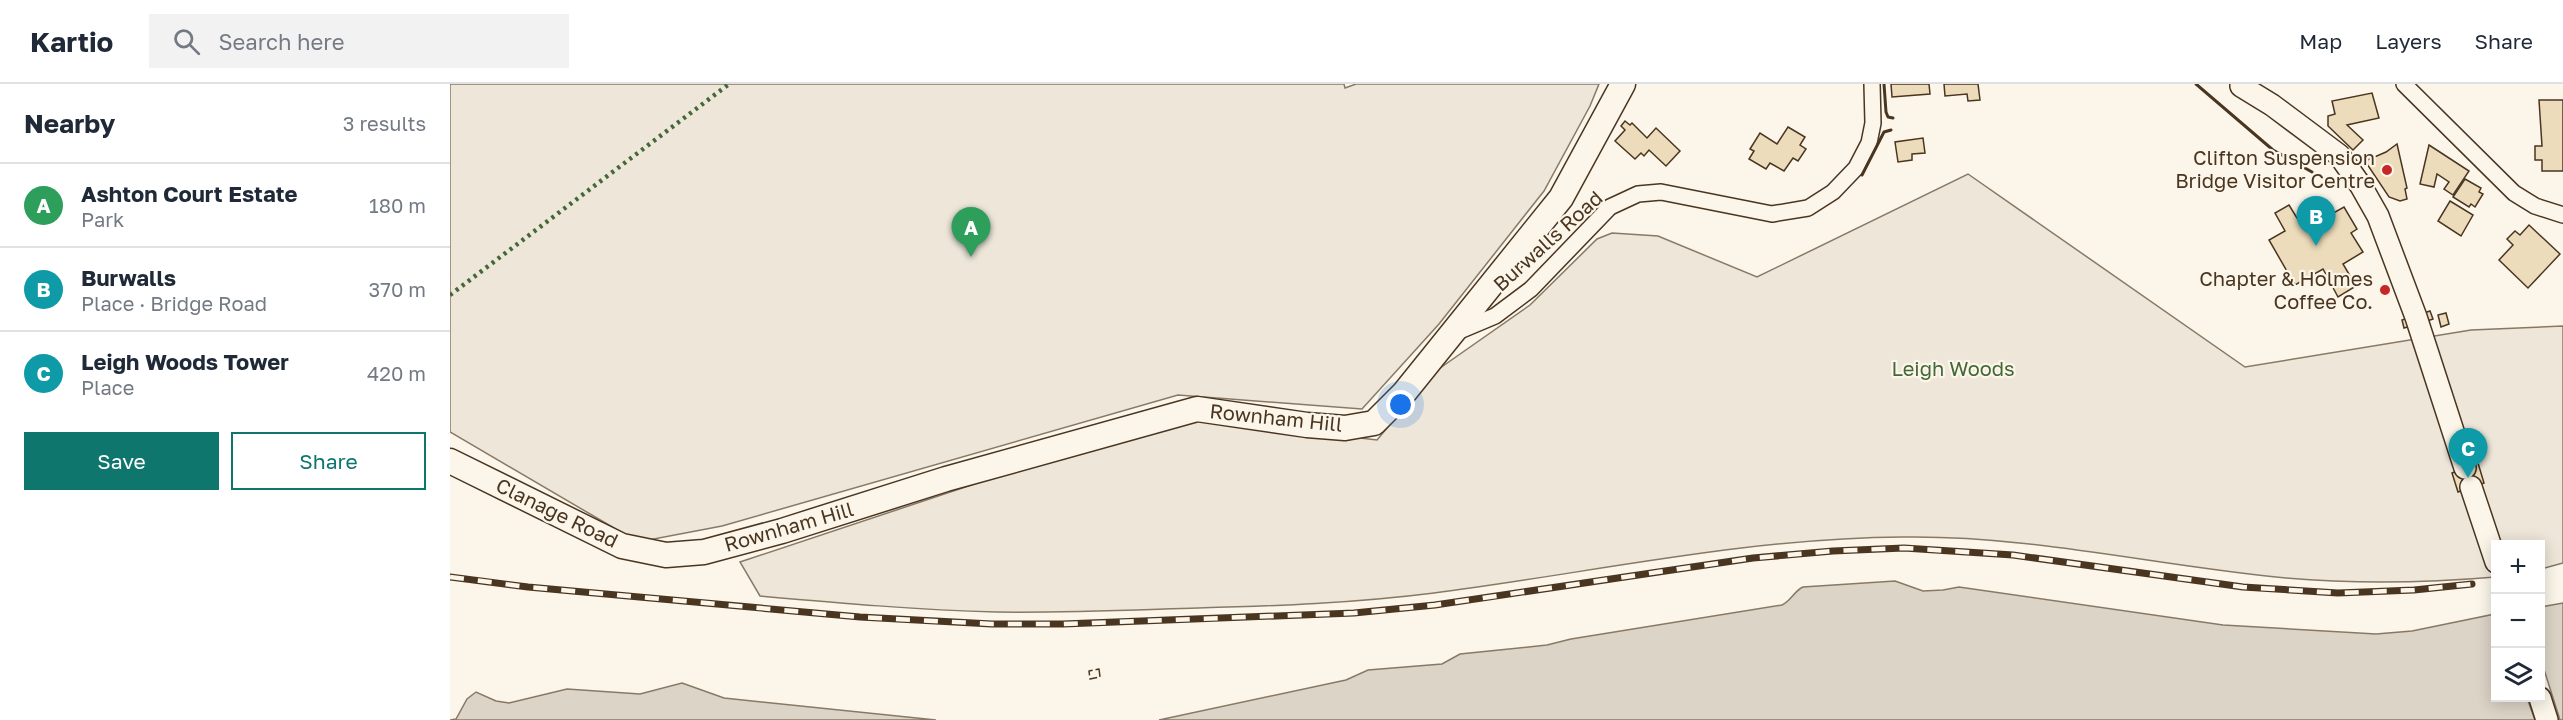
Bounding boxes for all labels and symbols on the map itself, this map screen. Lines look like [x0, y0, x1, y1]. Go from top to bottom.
place label: Clifton Suspension Bridge Visitor Centre [2175, 145, 2375, 192]
marker: Clifton Suspension Bridge Visitor Centre [2380, 163, 2394, 177]
street label: Burwalls Road [1488, 185, 1607, 295]
pin: B [2296, 196, 2336, 246]
pin: A [952, 208, 990, 257]
place label: Chapter & Holmes Coffee Co. [2199, 266, 2373, 313]
marker: Chapter & Holmes Coffee Co. [2378, 283, 2392, 297]
park label: Leigh Woods [1891, 356, 2015, 380]
your location [1386, 390, 1415, 419]
street label: Rownham Hill [1209, 398, 1344, 436]
pin: C [2448, 428, 2488, 478]
street label: Clanage Road [492, 472, 622, 552]
street label: Rownham Hill [721, 496, 856, 556]

